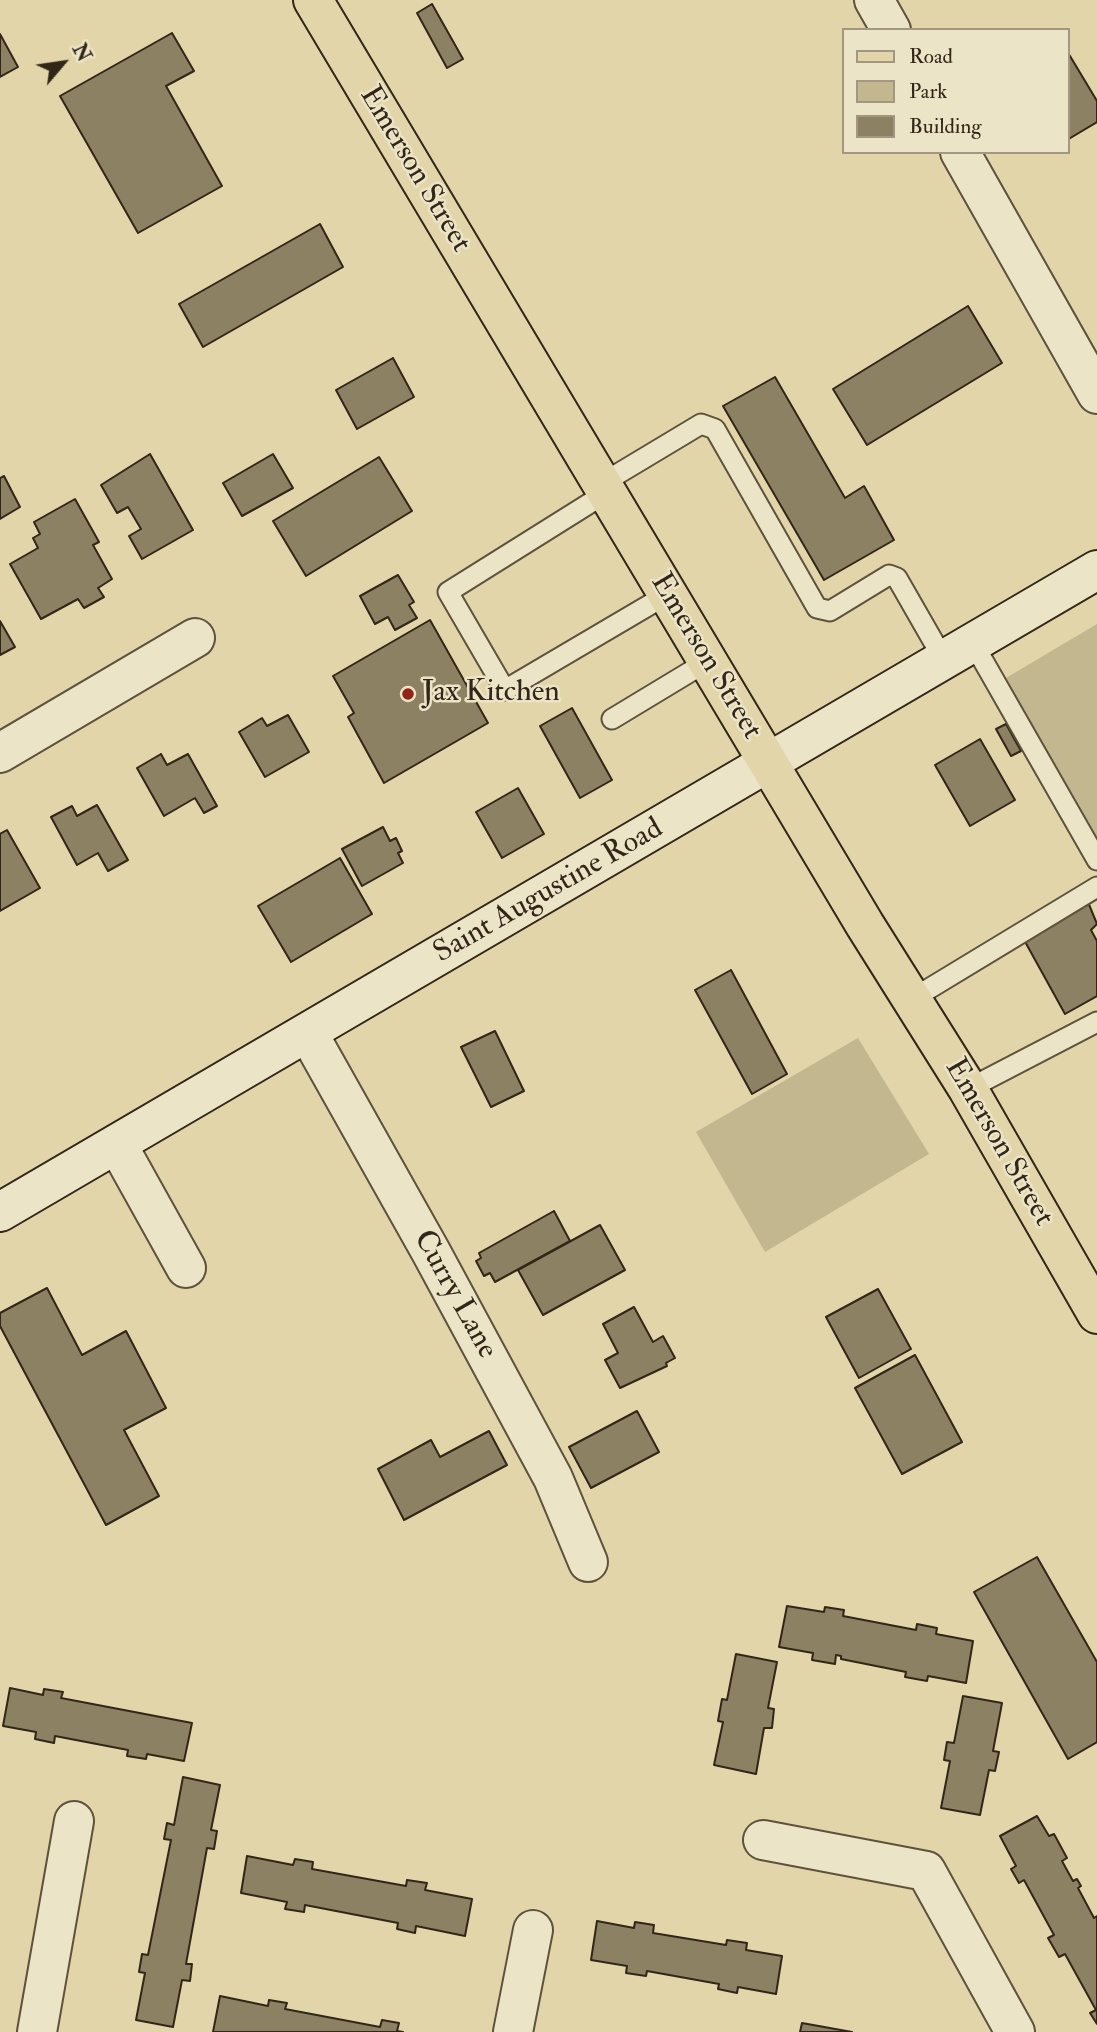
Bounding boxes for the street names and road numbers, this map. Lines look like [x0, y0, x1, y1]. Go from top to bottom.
street label: Emerson Street [350, 80, 478, 260]
street label: Emerson Street [641, 567, 769, 747]
street label: Saint Augustine Road [428, 812, 670, 972]
street label: Emerson Street [936, 1053, 1060, 1233]
street label: Curry Lane [404, 1225, 504, 1365]

